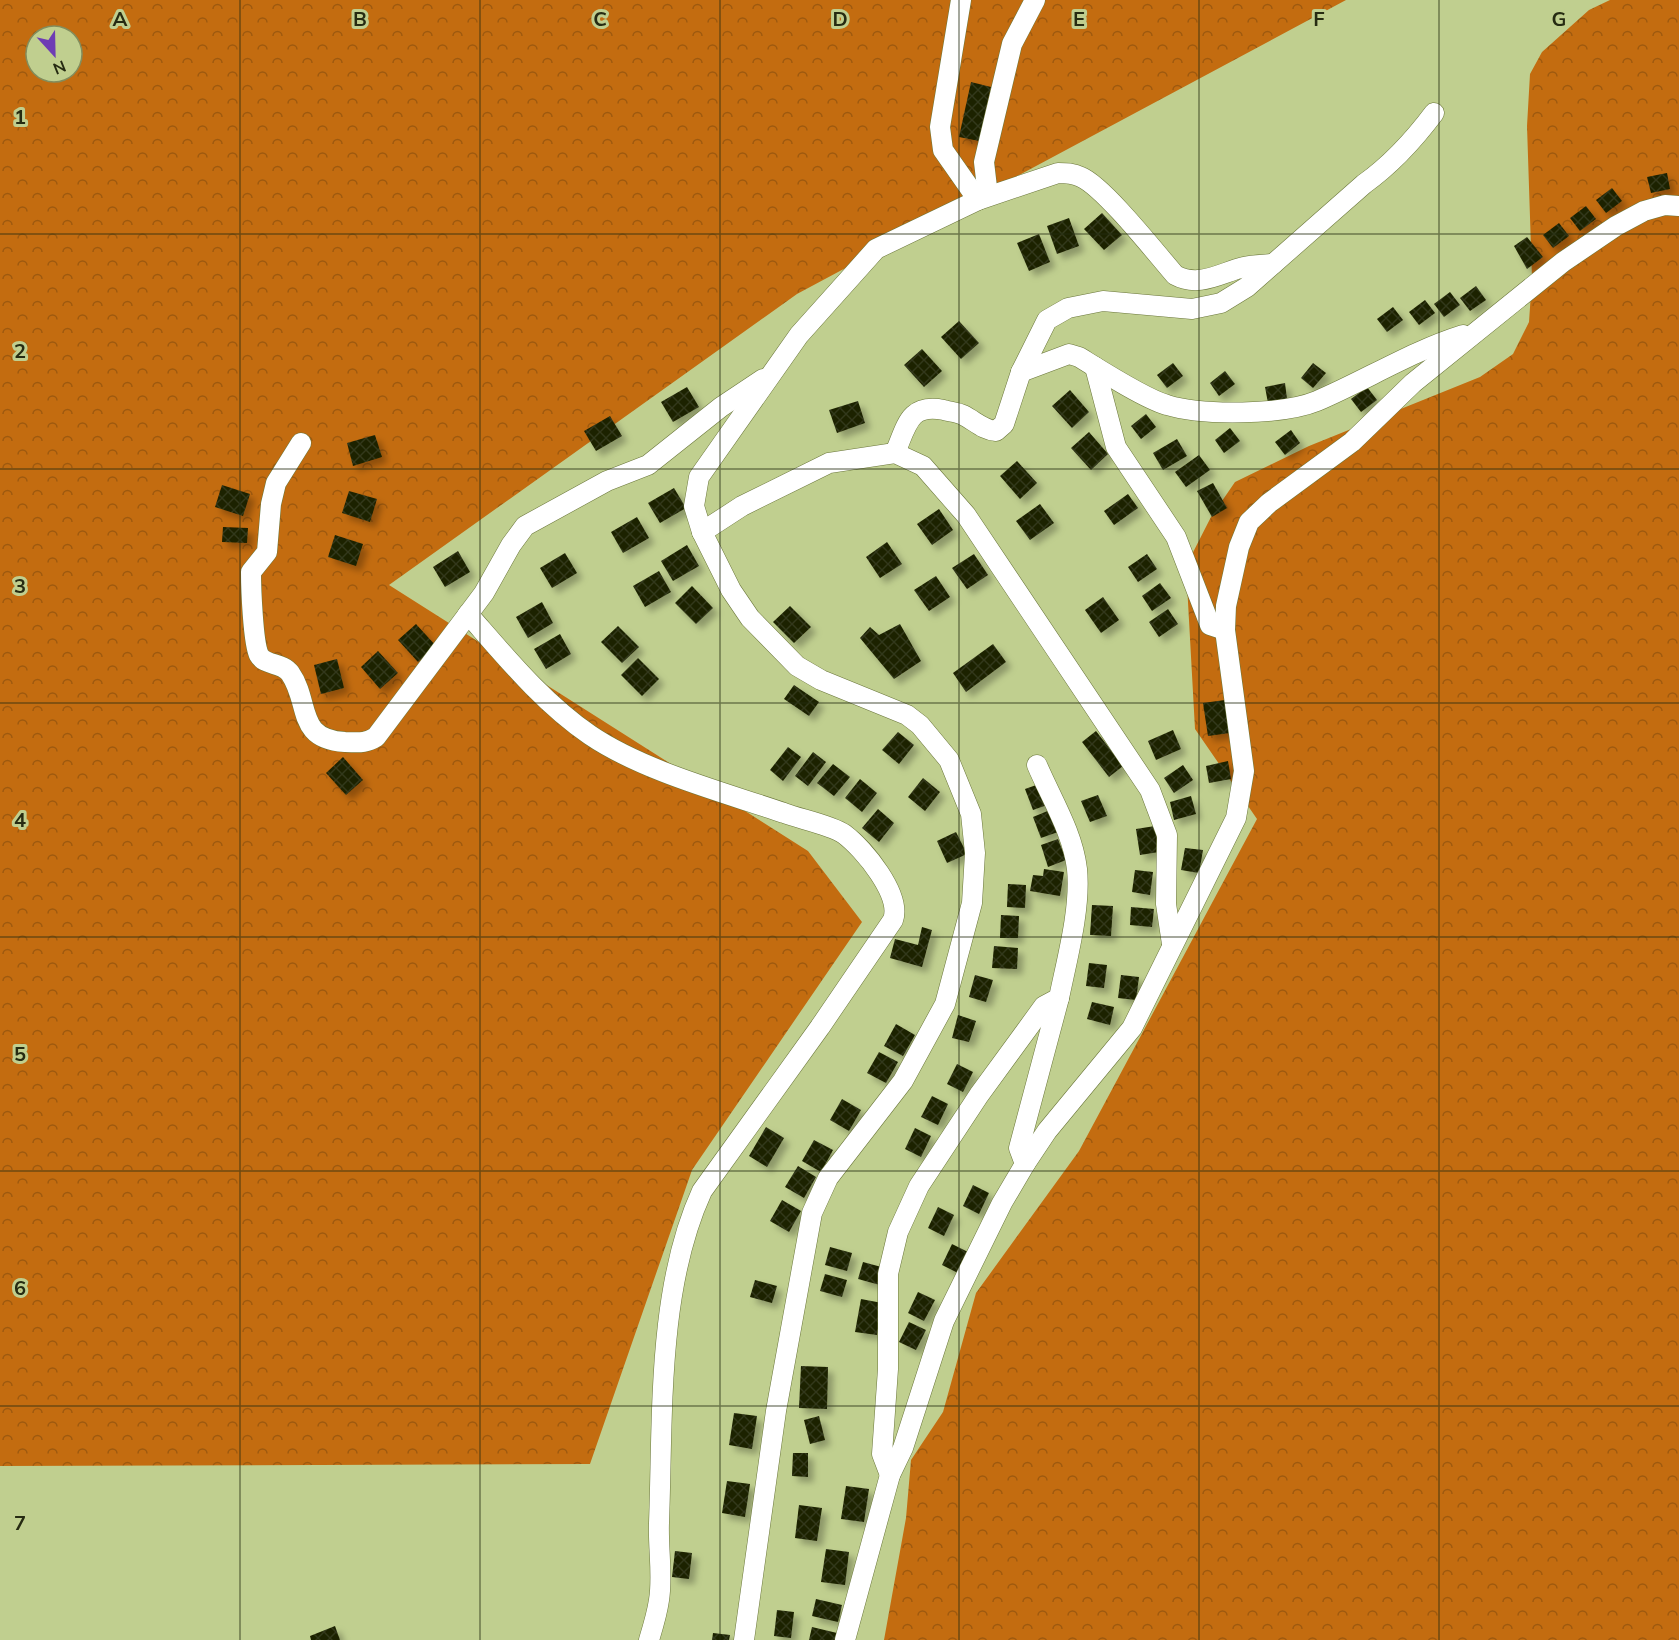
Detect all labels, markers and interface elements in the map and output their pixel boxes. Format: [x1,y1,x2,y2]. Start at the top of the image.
text: A [113,6,128,31]
text: B [353,6,367,31]
text: C [593,6,607,31]
text: D [832,6,848,31]
text: E [1073,6,1085,31]
text: F [1313,6,1325,31]
text: G [1552,6,1566,31]
north arrow [24,24,84,84]
text: N [50,56,69,79]
text: 1 [14,104,26,129]
text: 2 [14,338,26,363]
text: 3 [14,573,26,598]
text: 4 [14,807,26,832]
text: 5 [14,1041,26,1066]
text: 6 [14,1275,26,1300]
text: 7 [14,1510,26,1535]

